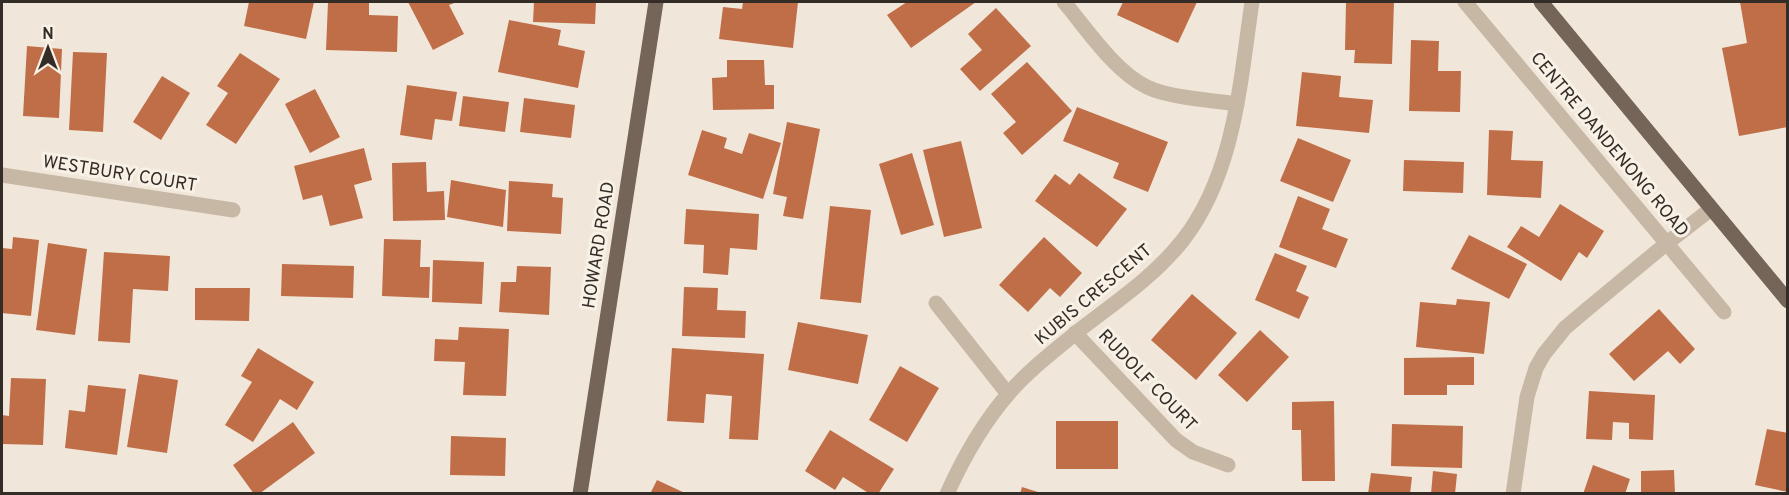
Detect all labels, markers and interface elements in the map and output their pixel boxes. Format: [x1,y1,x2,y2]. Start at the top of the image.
north arrow [18,18,78,78]
text: N [42,25,54,45]
street label: CENTRE DANDENONG ROAD [1525,48,1693,242]
street label: WESTBURY COURT [41,151,199,198]
street label: HOWARD ROAD [578,180,621,310]
street label: KUBIS CRESCENT [1031,239,1157,351]
street label: RUDOLF COURT [1092,325,1201,437]

